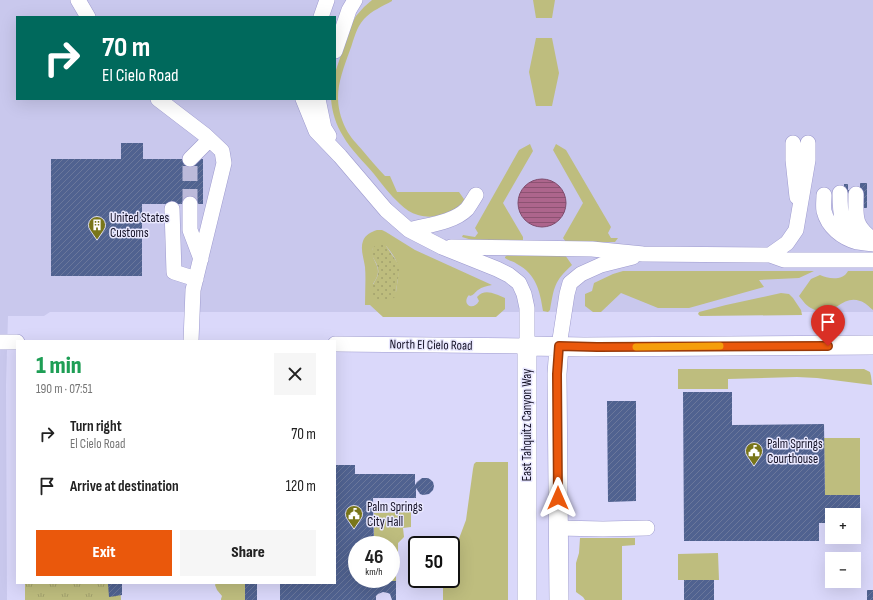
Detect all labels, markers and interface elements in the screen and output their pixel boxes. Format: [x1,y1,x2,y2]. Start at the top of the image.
text: 70 m [102,31,150,64]
icon: right [36,32,88,84]
text: El Cielo Road [102,65,179,86]
place label: United States Customs [110,210,170,241]
building icon: United States Customs [87,215,107,240]
pin [811,305,845,346]
icon: arrive [817,311,839,333]
street label: North El Cielo Road [389,336,473,354]
text: 1 min [36,351,82,380]
button: close [274,353,316,395]
street label: East Tahquitz Canyon Way [519,369,535,481]
text: 190 m · 07:51 [36,381,92,397]
text: Turn right [70,417,122,436]
icon: right [36,423,58,445]
text: 70 m [291,425,316,444]
text: El Cielo Road [70,436,125,452]
place label: Palm Springs Courthouse [767,436,823,467]
public building icon: Palm Springs Courthouse [744,441,764,466]
icon: arrive [36,475,58,497]
text: Arrive at destination [70,477,179,496]
text: 120 m [286,477,316,496]
position arrow [537,477,579,519]
place label: Palm Springs City Hall [367,499,423,530]
public building icon: Palm Springs City Hall [344,504,364,529]
map controls [825,508,861,588]
button: + [825,508,861,544]
button: Exit [36,530,172,576]
button: Share [180,530,316,576]
speed limit sign: 50 [408,536,460,588]
text: 46 [365,545,383,569]
button: − [825,552,861,588]
text: km/h [365,566,383,578]

